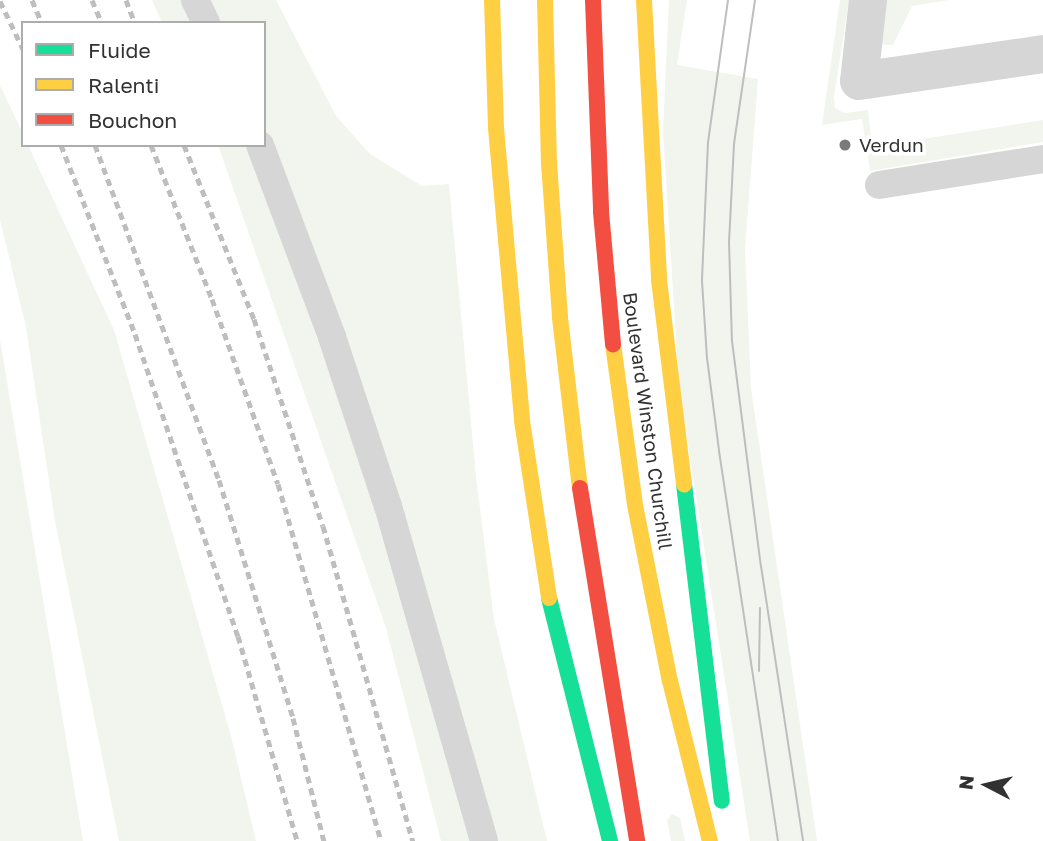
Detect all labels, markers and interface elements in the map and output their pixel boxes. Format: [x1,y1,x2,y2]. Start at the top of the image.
legend [21,21,266,147]
text: Fluide [88,37,151,63]
text: Ralenti [88,72,159,98]
text: Bouchon [88,107,177,133]
place label: Verdun [859,134,924,156]
marker: Verdun [837,137,853,153]
street label: Boulevard Winston Churchill [619,291,677,551]
north arrow [952,750,1022,820]
text: N [953,774,978,791]

